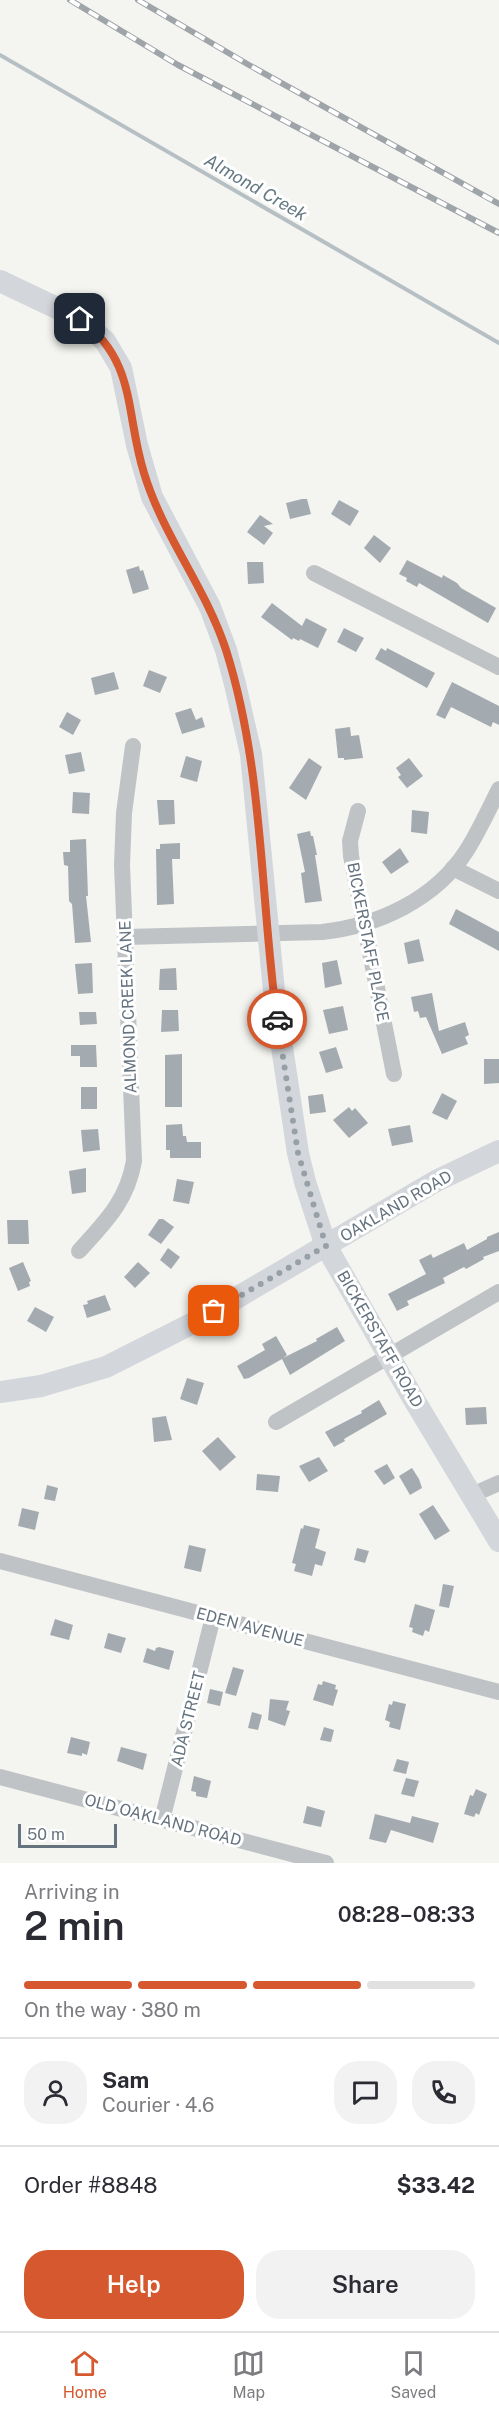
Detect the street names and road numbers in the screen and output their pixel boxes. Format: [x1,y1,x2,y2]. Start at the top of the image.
street label: BICKERSTAFF PLACE [343,861,393,1023]
street label: ALMOND CREEK LANE [115,920,141,1094]
street label: OAKLAND ROAD [337,1166,455,1246]
street label: BICKERSTAFF ROAD [333,1267,427,1411]
street label: EDEN AVENUE [194,1604,306,1650]
street label: ADA STREET [167,1669,209,1769]
street label: OLD OAKLAND ROAD [82,1790,244,1850]

